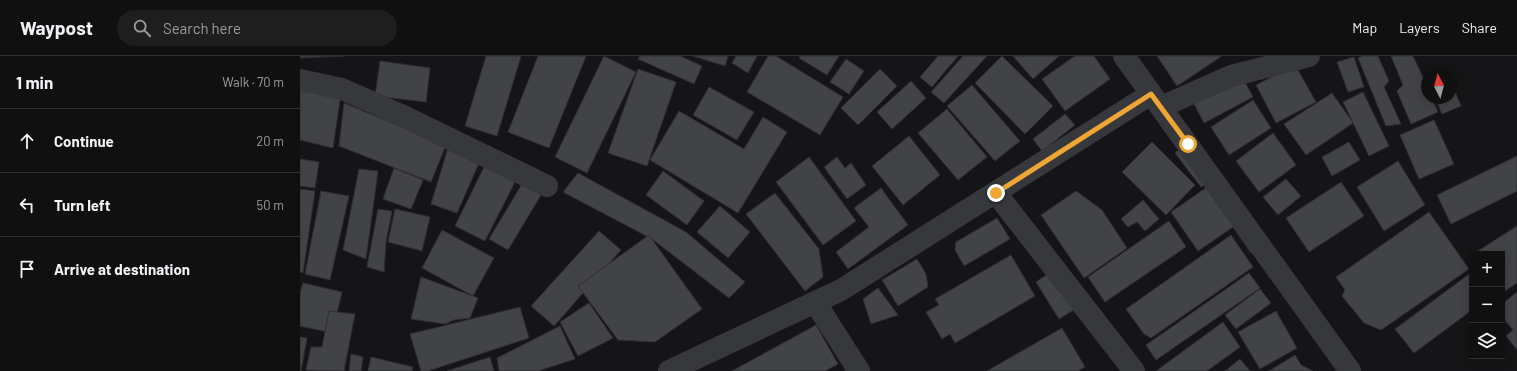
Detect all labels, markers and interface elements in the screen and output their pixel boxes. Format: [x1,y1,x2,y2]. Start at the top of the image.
search box [117,10,397,46]
text: Waypost [20,16,93,39]
icon: search [131,17,153,39]
text: Search here [163,19,241,37]
text: Map [1352,19,1377,36]
text: Layers [1399,19,1440,36]
text: Share [1462,19,1497,36]
north arrow [1421,68,1457,104]
text: 1 min [16,72,53,92]
text: Walk · 70 m [222,74,284,90]
icon: ahead [16,130,38,152]
text: Continue [54,132,114,150]
text: 20 m [256,133,284,149]
route start [1179,135,1197,153]
route end [987,184,1005,202]
icon: left [16,194,38,216]
text: Turn left [54,196,110,214]
text: 50 m [257,197,284,213]
map controls [1469,251,1505,359]
button: + [1469,251,1505,287]
icon: arrive [16,258,38,280]
text: Arrive at destination [54,260,190,278]
button: − [1469,287,1505,323]
button: layers [1469,323,1505,359]

